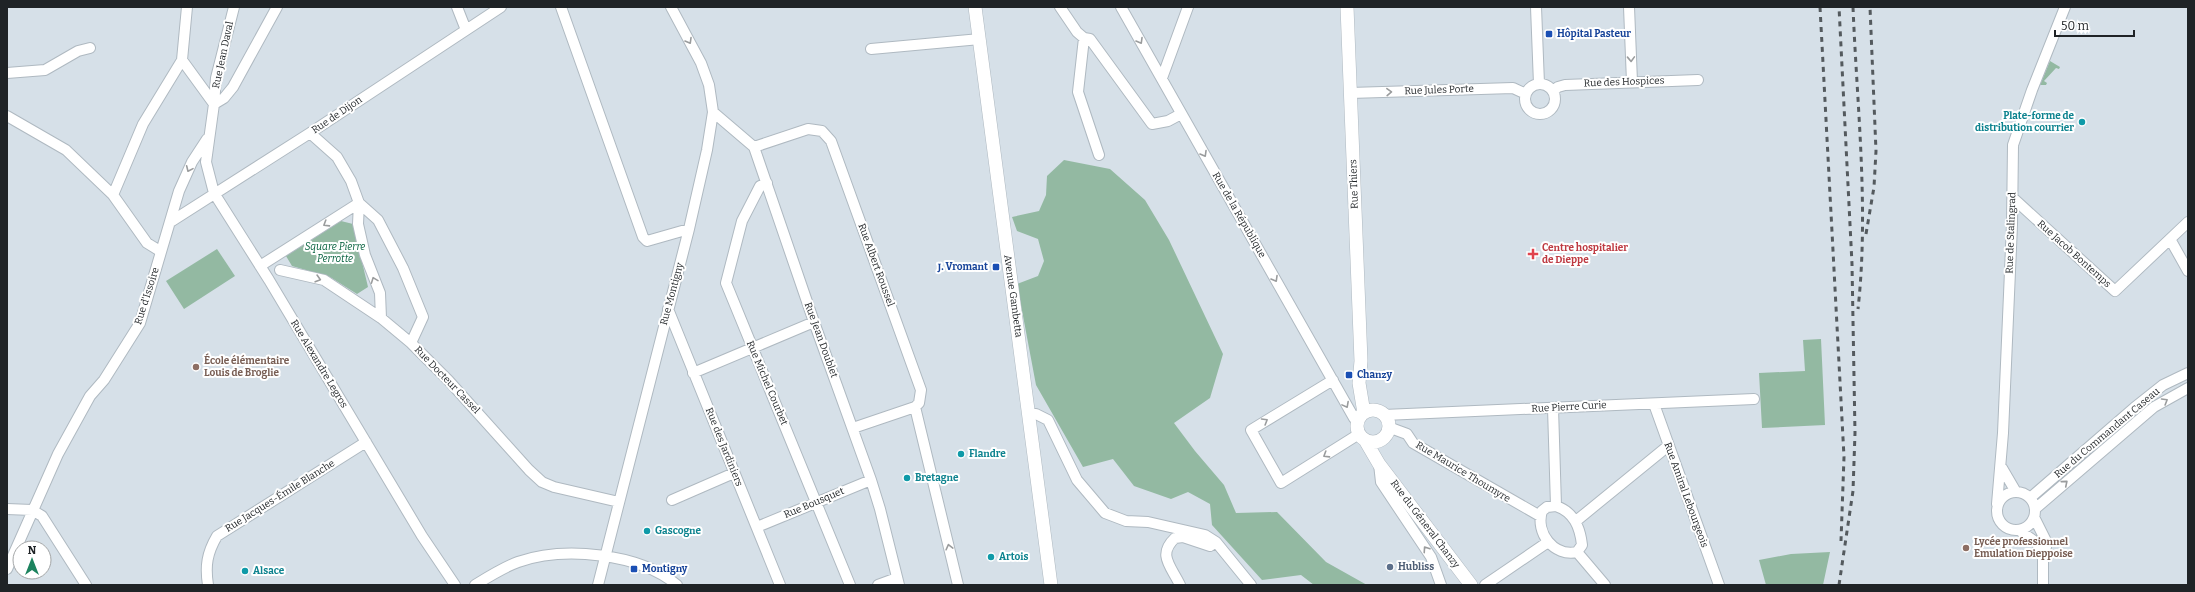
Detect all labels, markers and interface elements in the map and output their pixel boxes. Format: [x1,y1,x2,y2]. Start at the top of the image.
scale bar [2055,12,2134,38]
text: 50 m [2061,19,2090,33]
street label: Rue Jean Daval [210,20,236,90]
place label: Hôpital Pasteur [1557,27,1631,40]
marker: Hôpital Pasteur [1544,29,1554,39]
one-way arrow [685,37,692,45]
one-way arrow [1136,37,1143,44]
one-way arrow [1626,56,1635,62]
street label: Rue des Hospices [1583,75,1665,89]
street label: Rue Jules Porte [1404,83,1474,97]
one-way arrow [1386,88,1392,96]
street label: Rue de Dijon [309,93,365,136]
place label: Plate-forme de distribution courrier [1975,110,2074,134]
marker: Plate-forme de distribution courrier [2077,117,2087,127]
one-way arrow [1199,150,1206,157]
street label: Rue Thiers [1347,159,1361,209]
one-way arrow [186,165,194,173]
street label: Rue de la République [1210,170,1268,260]
street label: Rue de Stalingrad [2004,192,2018,274]
street label: Rue Jacob Bontemps [2035,218,2113,290]
one-way arrow [323,219,330,227]
street label: Rue Albert Roussel [855,222,897,308]
park label: Square Pierre Perrotte [305,241,365,265]
place label: Centre hospitalier de Dieppe [1542,242,1628,266]
marker: Centre hospitalier de Dieppe [1527,248,1539,260]
street label: Avenue Gambetta [1001,254,1025,339]
street label: Rue Montigny [658,261,686,327]
place label: J. Vromant [937,261,988,273]
marker: J. Vromant [991,262,1001,272]
street label: Rue d'Issoire [132,266,162,326]
one-way arrow [314,274,321,283]
one-way arrow [1271,275,1278,282]
one-way arrow [371,276,379,283]
street label: Rue Jean Doublet [802,301,840,380]
street label: Rue Alexandre Legros [288,318,350,410]
street label: Rue Michel Courbet [744,339,790,427]
street label: Rue Docteur Cassel [412,344,482,416]
place label: École élémentaire Louis de Broglie [204,353,290,379]
marker: École élémentaire Louis de Broglie [191,362,201,372]
place label: Chanzy [1357,369,1392,381]
marker: Chanzy [1344,370,1354,380]
street label: Rue du Commandant Caseau [2052,385,2162,481]
one-way arrow [2161,398,2168,405]
street label: Rue Pierre Curie [1531,399,1607,415]
one-way arrow [1341,400,1349,408]
street label: Rue des Jardiniers [703,406,745,488]
one-way arrow [1261,419,1268,426]
street label: Rue Maurice Thoumyre [1414,439,1512,505]
street label: Rue Amiral Lebourgeois [1661,441,1711,550]
place label: Flandre [969,448,1006,460]
marker: Flandre [956,449,966,459]
one-way arrow [1323,450,1330,457]
street label: Rue Jacques-Émile Blanche [222,456,337,535]
place label: Bretagne [915,472,959,484]
marker: Bretagne [902,473,912,483]
street label: Rue du Géneral Chanzy [1388,477,1463,571]
one-way arrow [2060,481,2067,488]
street label: Rue Bousquet [782,485,846,521]
place label: Gascogne [655,525,702,537]
marker: Gascogne [642,526,652,536]
place label: Lycée professionnel Emulation Dieppoise [1974,535,2073,560]
north arrow [12,540,52,580]
marker: Lycée professionnel Emulation Dieppoise [1961,543,1971,553]
text: N [28,544,37,557]
one-way arrow [945,544,953,550]
one-way arrow [1424,547,1431,554]
place label: Artois [999,551,1028,563]
marker: Artois [986,552,996,562]
place label: Hubliss [1398,561,1434,573]
marker: Hubliss [1385,562,1395,572]
place label: Montigny [642,563,688,575]
marker: Montigny [629,564,639,574]
place label: Alsace [253,565,285,577]
marker: Alsace [240,566,250,576]

